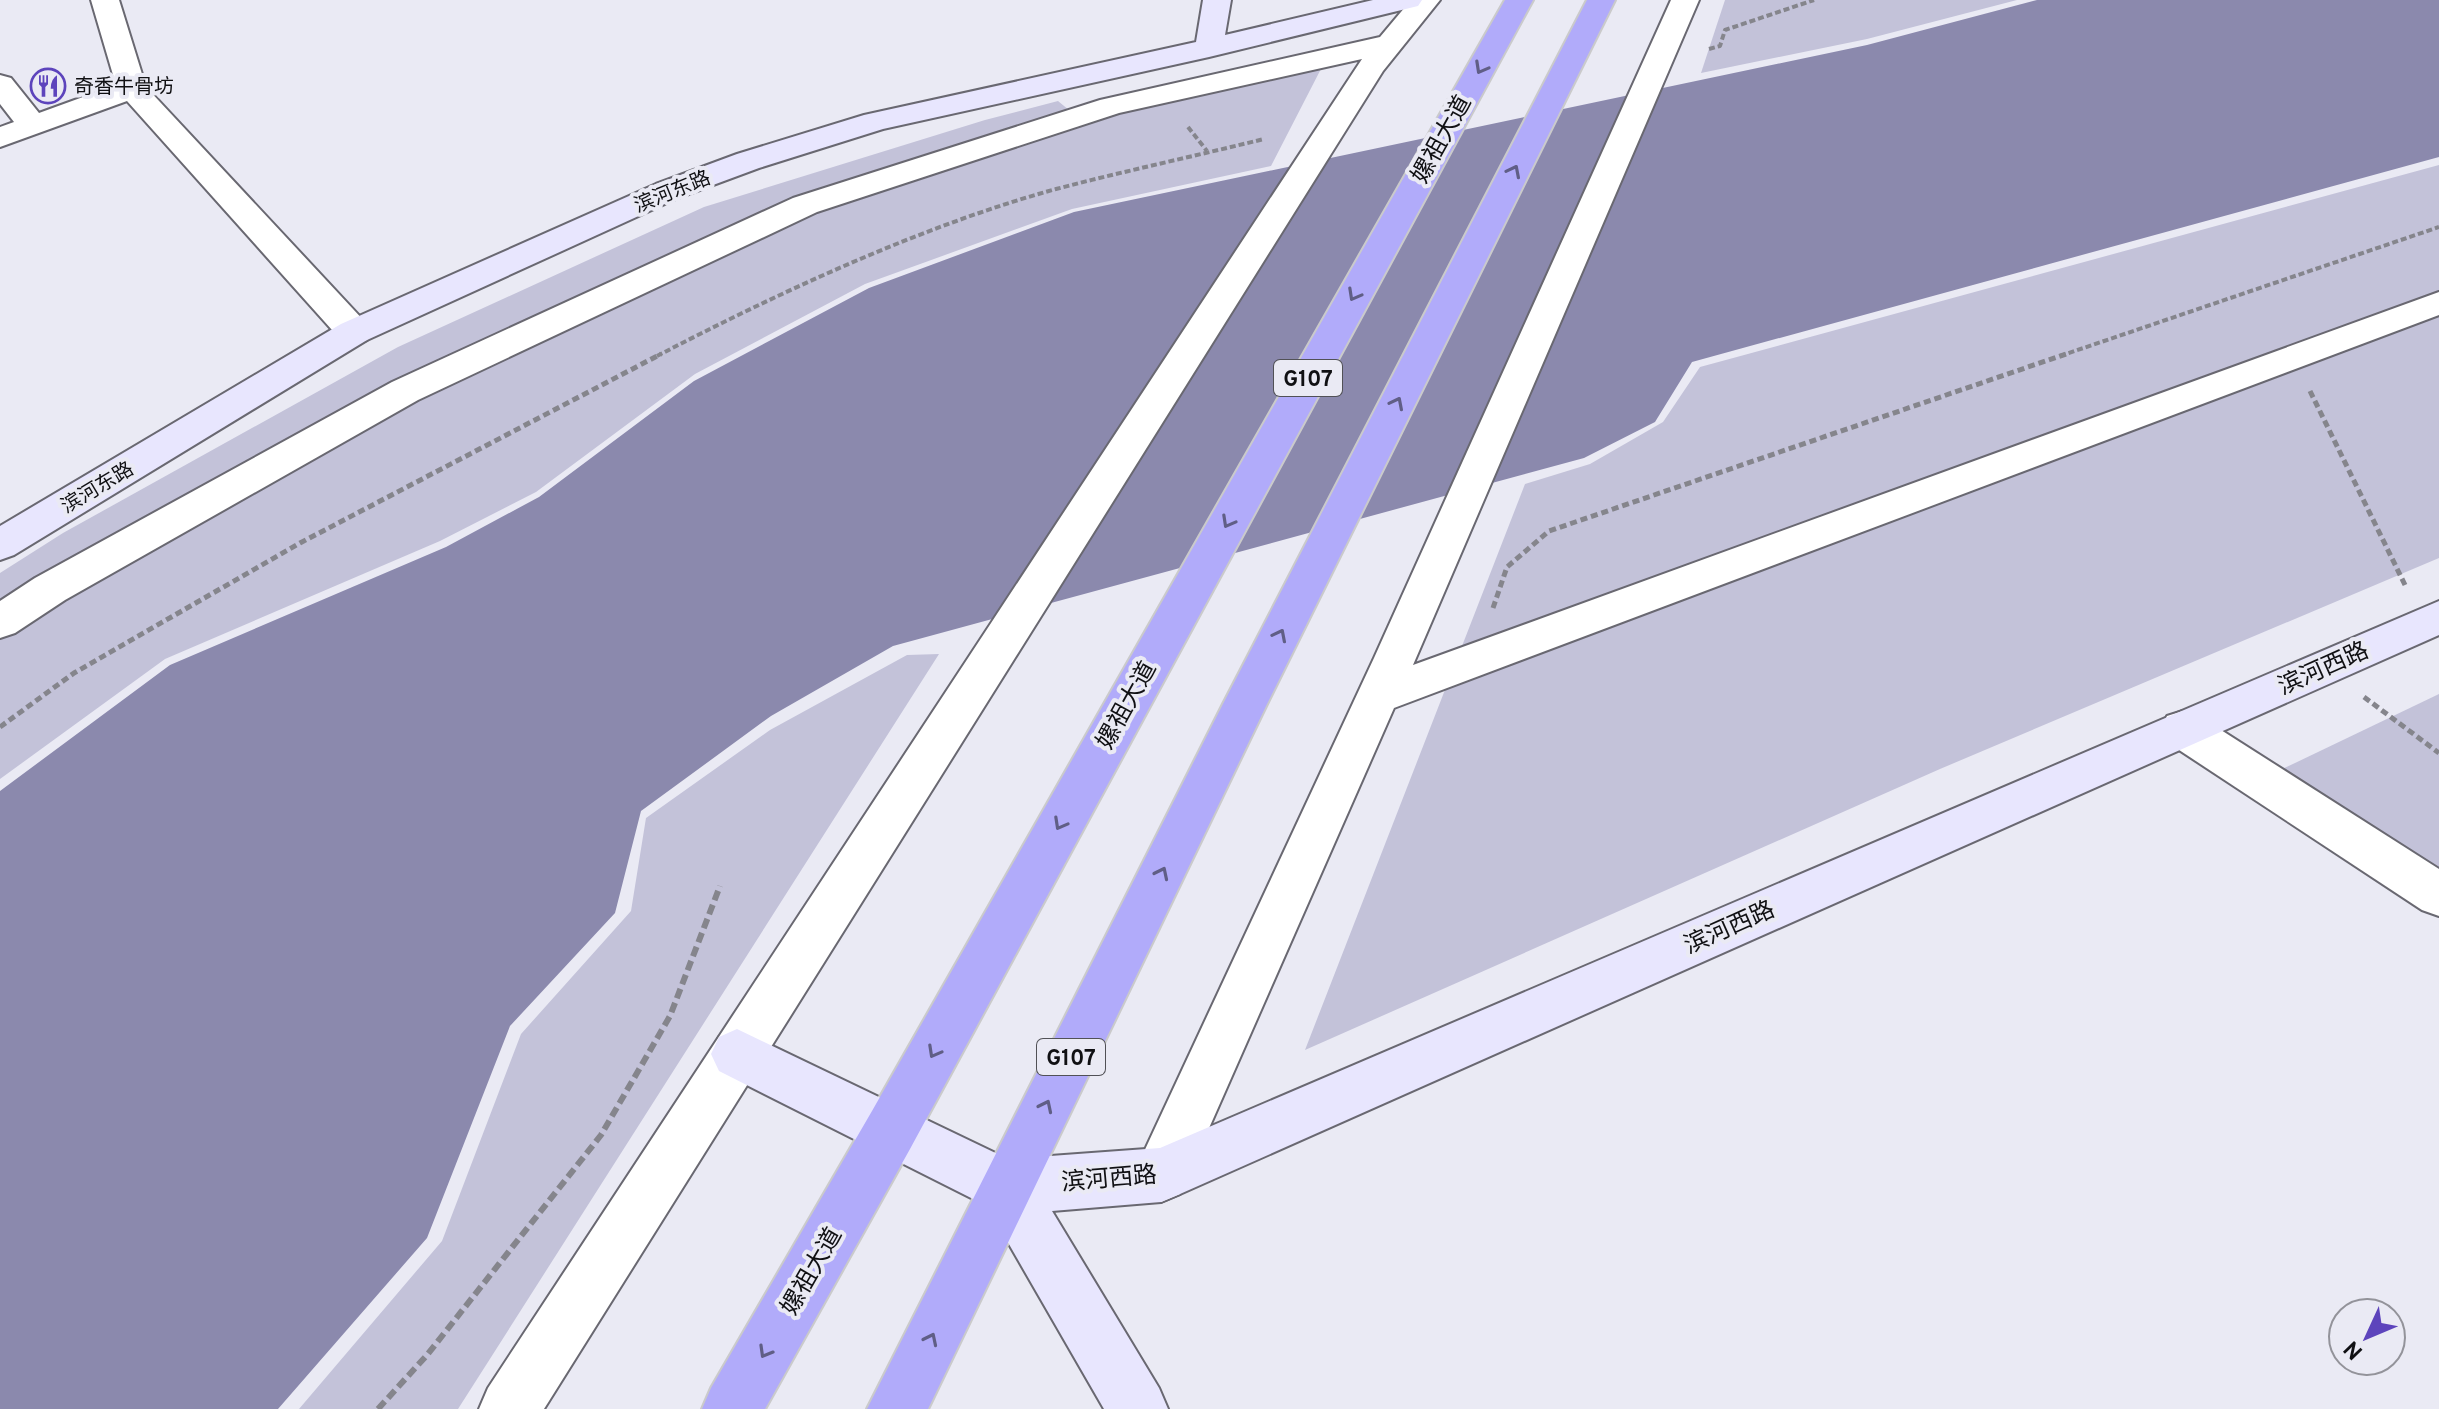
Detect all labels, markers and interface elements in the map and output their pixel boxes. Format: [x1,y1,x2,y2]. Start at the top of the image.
one-way arrow [1475,59,1491,74]
restaurant icon: 奇香牛骨坊 [29,67,67,105]
place label: 奇香牛骨坊 [74,75,174,101]
street label: 嫘祖大道 [1406,91,1479,189]
one-way arrow [1505,164,1520,179]
street label: 滨河东路 [631,166,715,220]
one-way arrow [1348,287,1364,301]
road number: G107 [1274,360,1342,396]
one-way arrow [1388,396,1403,411]
street label: 滨河东路 [57,457,139,520]
one-way arrow [1222,514,1238,528]
one-way arrow [1270,628,1286,643]
street label: 滨河西路 [2274,637,2374,703]
street label: 嫘祖大道 [1091,657,1164,755]
one-way arrow [1054,816,1070,830]
one-way arrow [1152,866,1167,881]
street label: 滨河西路 [1680,896,1780,962]
road number: G107 [1037,1039,1105,1075]
one-way arrow [929,1044,944,1058]
one-way arrow [1037,1099,1052,1114]
street label: 滨河西路 [1060,1161,1158,1199]
street label: 嫘祖大道 [776,1223,850,1321]
north arrow [2327,1297,2407,1377]
one-way arrow [921,1333,937,1347]
text: N [2339,1334,2370,1364]
one-way arrow [759,1343,775,1357]

